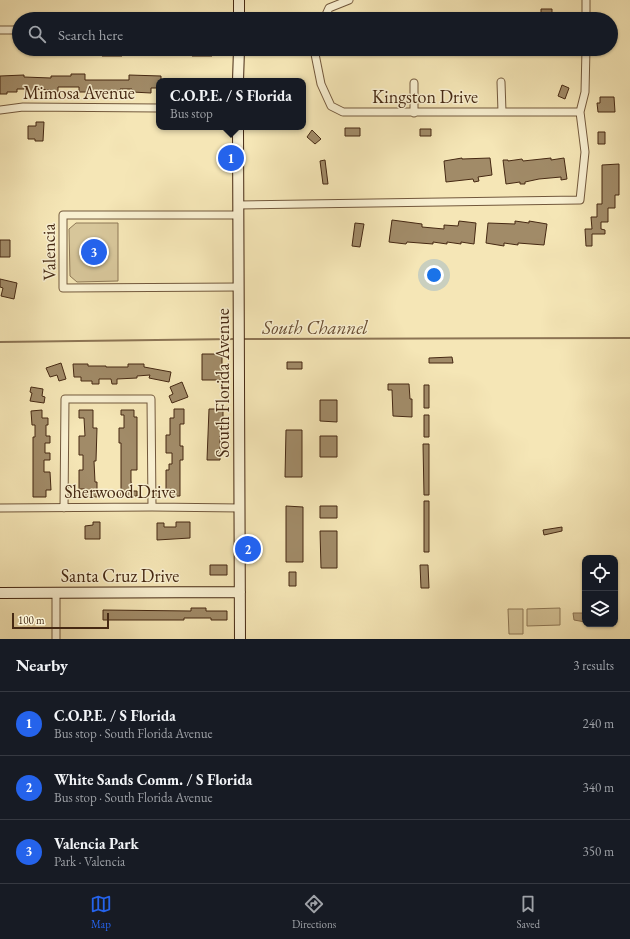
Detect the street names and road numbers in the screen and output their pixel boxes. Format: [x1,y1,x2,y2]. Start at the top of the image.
street label: Mimosa Avenue [23,81,135,104]
street label: Kingston Drive [372,85,478,108]
street label: Valencia [36,222,60,281]
street label: South Florida Avenue [211,308,234,458]
street label: Sherwood Drive [64,480,176,503]
street label: Santa Cruz Drive [61,564,179,587]

